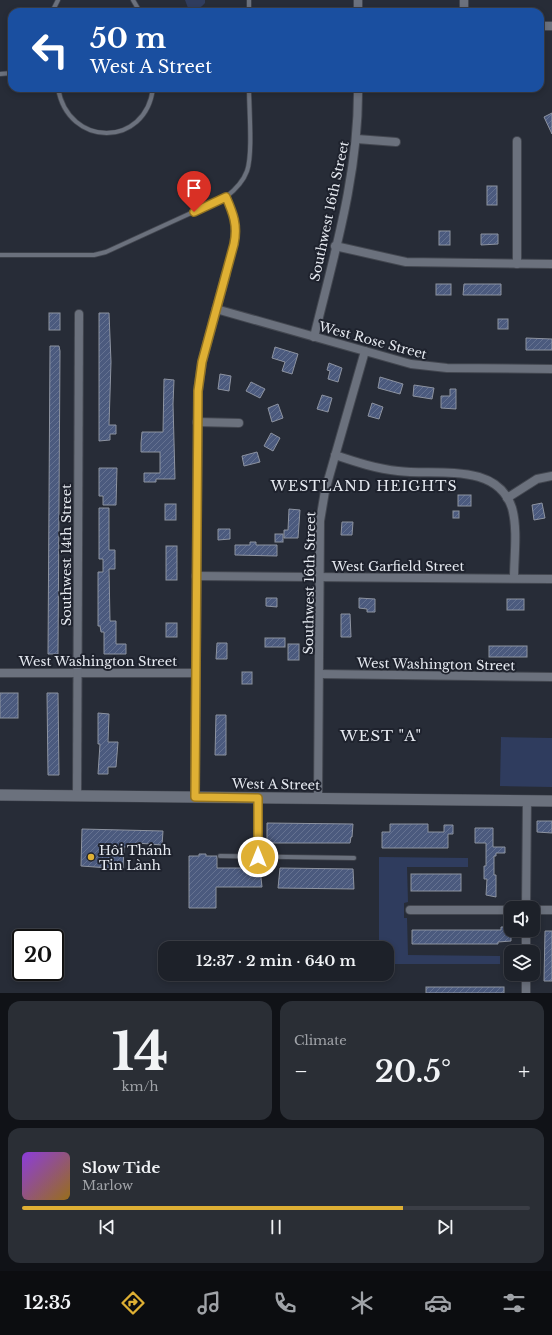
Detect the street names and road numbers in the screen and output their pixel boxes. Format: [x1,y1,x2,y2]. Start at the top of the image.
street label: Southwest 16th Street [306,139,353,283]
street label: West Rose Street [316,318,429,363]
street label: Southwest 14th Street [58,484,75,626]
street label: Southwest 16th Street [300,511,319,655]
street label: West Garfield Street [331,558,464,575]
street label: West Washington Street [18,653,177,670]
street label: West Washington Street [356,655,515,674]
street label: West A Street [231,775,320,794]

